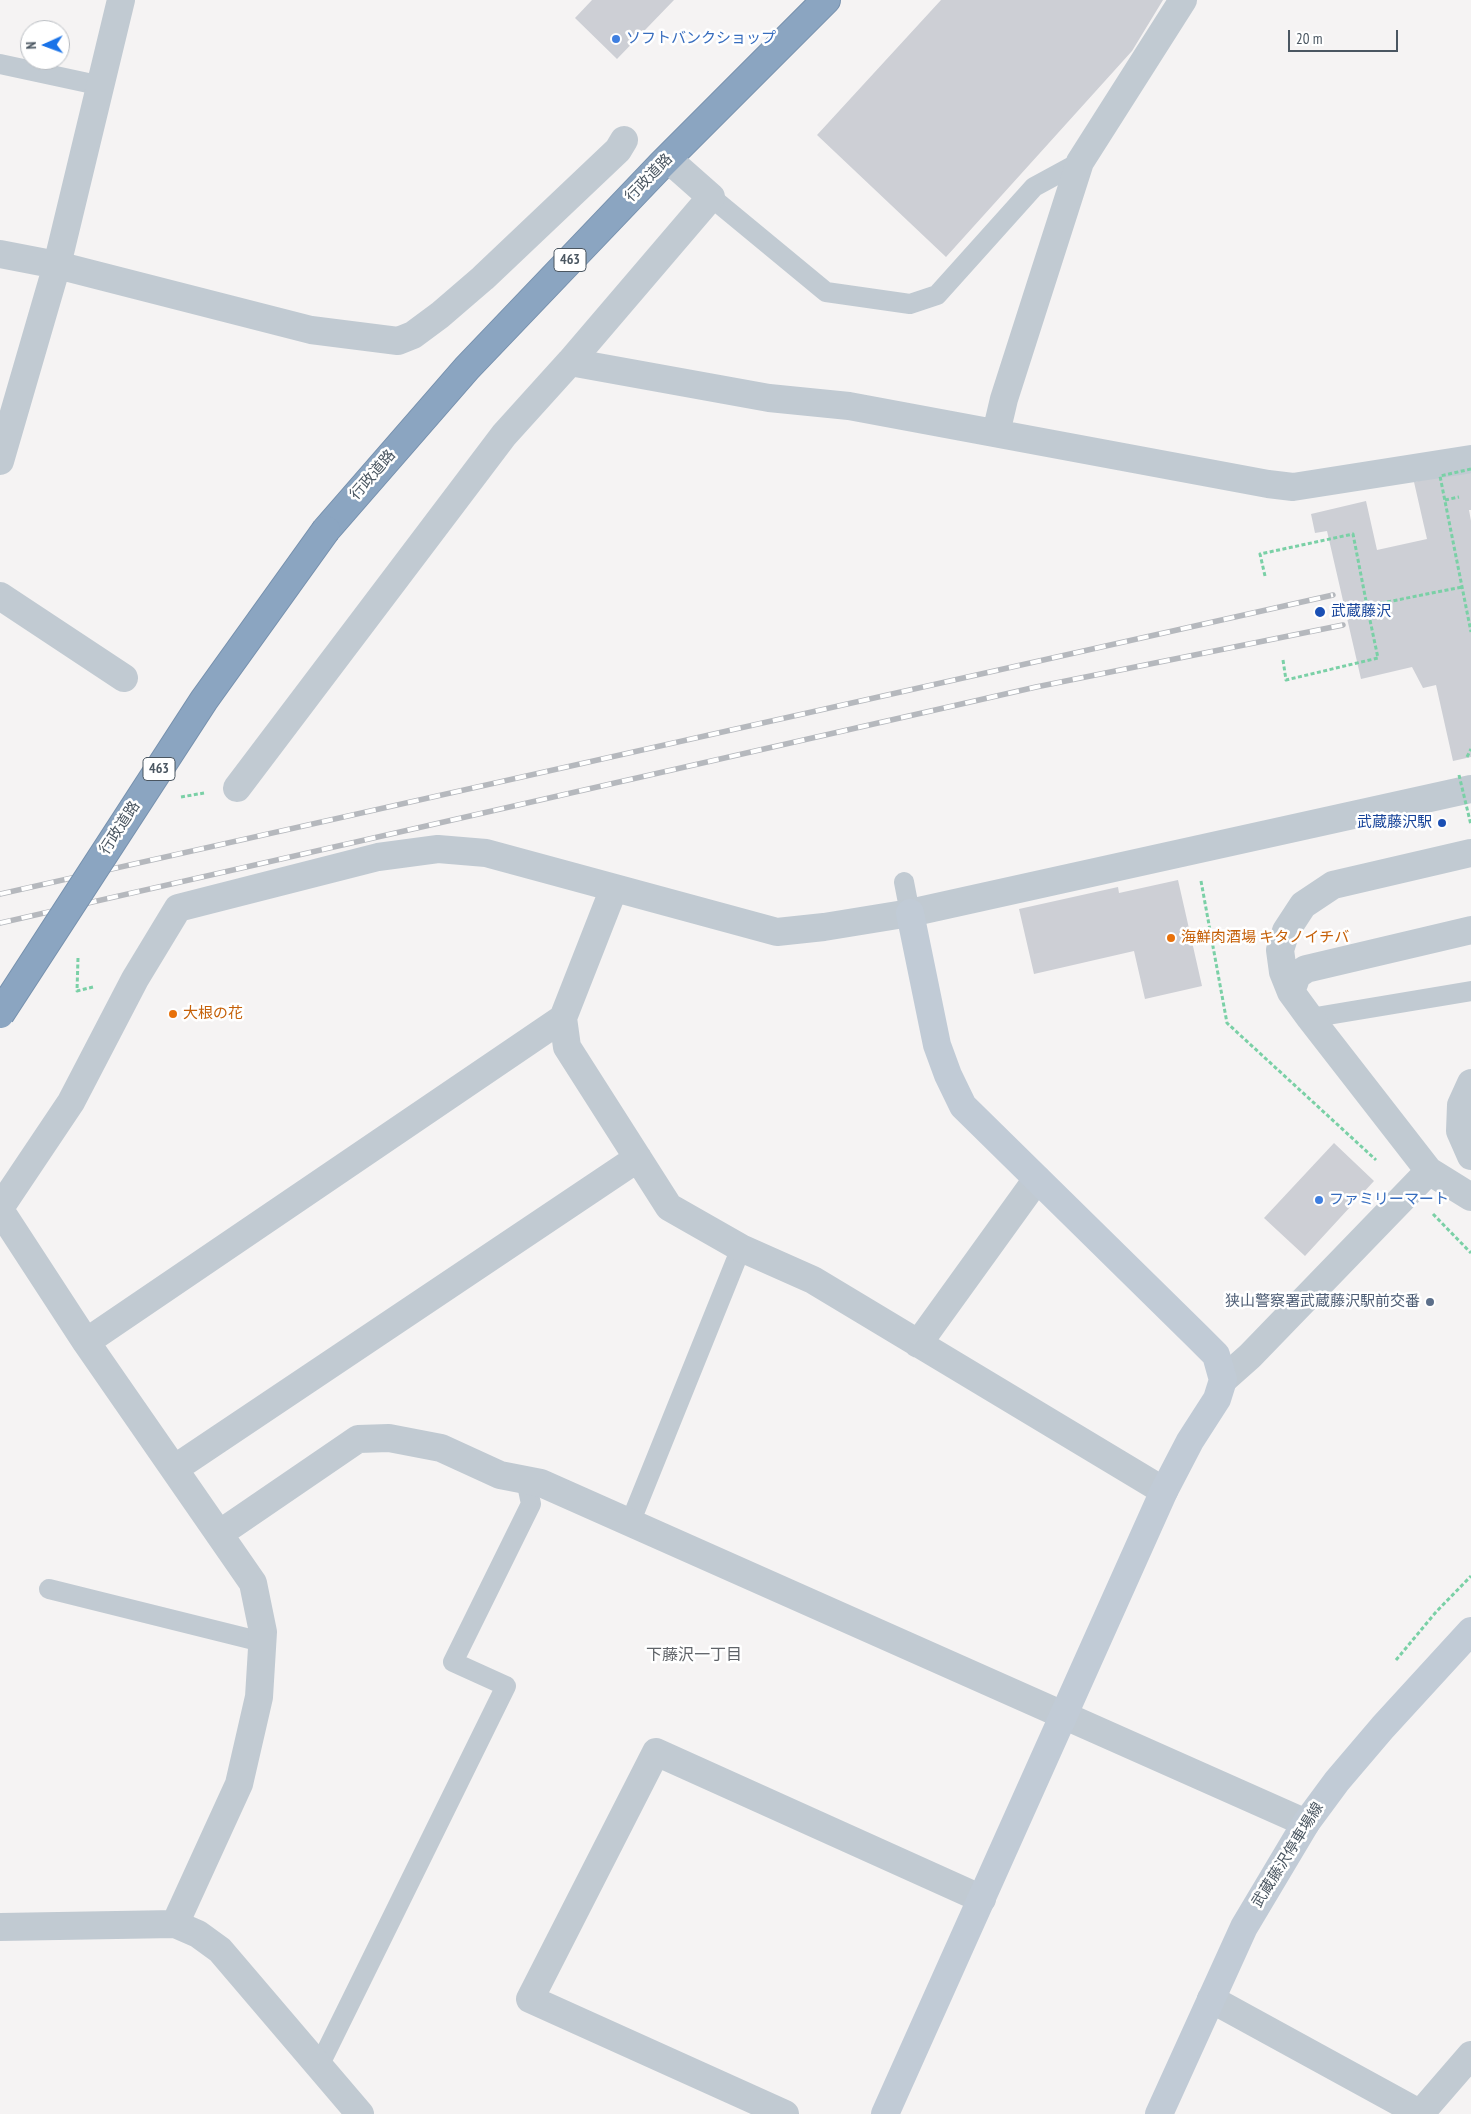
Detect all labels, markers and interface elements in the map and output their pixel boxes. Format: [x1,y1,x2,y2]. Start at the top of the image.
north arrow [20,20,70,70]
scale bar [1291,20,1401,52]
text: 20 m [1296,29,1322,48]
place label: ソフトバンクショップ [626,30,776,48]
marker: ソフトバンクショップ [610,33,622,45]
text: N [22,41,40,50]
street label: 行政道路 [622,150,676,206]
road number: 463 [554,248,586,272]
street label: 行政道路 [347,446,399,504]
place label: 武蔵藤沢 [1331,603,1391,621]
marker: 武蔵藤沢 [1313,605,1327,619]
road number: 463 [143,758,175,781]
street label: 行政道路 [96,798,144,858]
place label: 武蔵藤沢駅 [1357,814,1432,832]
marker: 武蔵藤沢駅 [1436,817,1448,829]
place label: 海鮮肉酒場 キタノイチバ [1181,929,1349,947]
marker: 海鮮肉酒場 キタノイチバ [1165,932,1177,944]
place label: 大根の花 [183,1005,243,1023]
marker: 大根の花 [167,1008,179,1020]
place label: ファミリーマート [1329,1191,1449,1209]
marker: ファミリーマート [1313,1194,1325,1206]
place label: 狭山警察署武蔵藤沢駅前交番 [1225,1293,1420,1311]
marker: 狭山警察署武蔵藤沢駅前交番 [1424,1296,1436,1308]
district label: 下藤沢一丁目 [646,1645,742,1665]
street label: 武蔵藤沢停車場線 [1249,1799,1327,1911]

